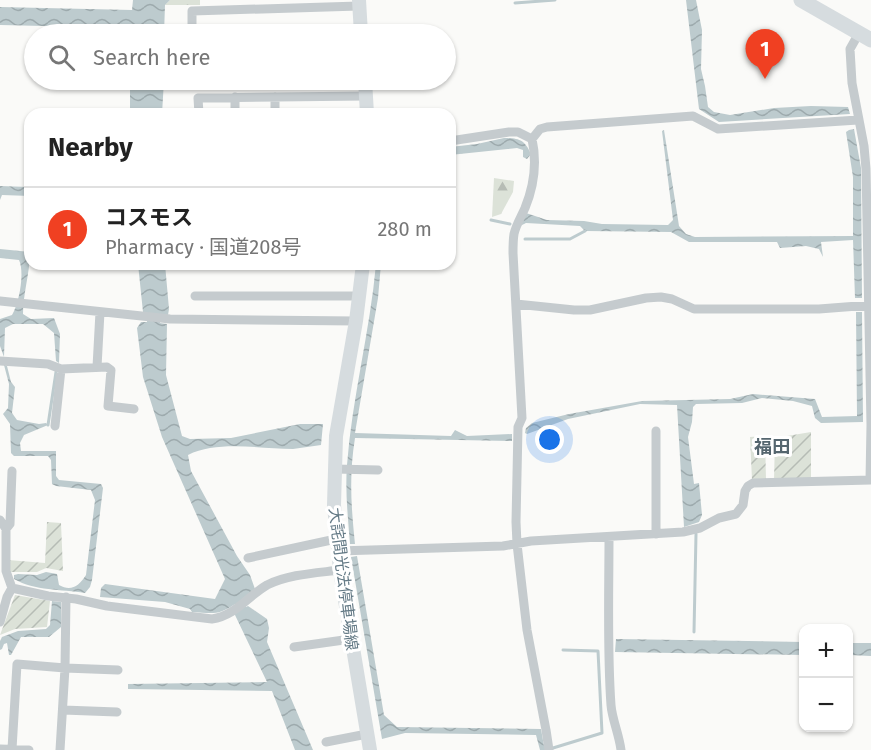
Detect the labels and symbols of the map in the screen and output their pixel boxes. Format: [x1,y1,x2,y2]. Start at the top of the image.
pin: 1 [746,29,784,79]
your location [535,425,564,454]
district label: 福田 [754,436,790,458]
street label: 大詫間光法停車場線 [325,506,362,652]

